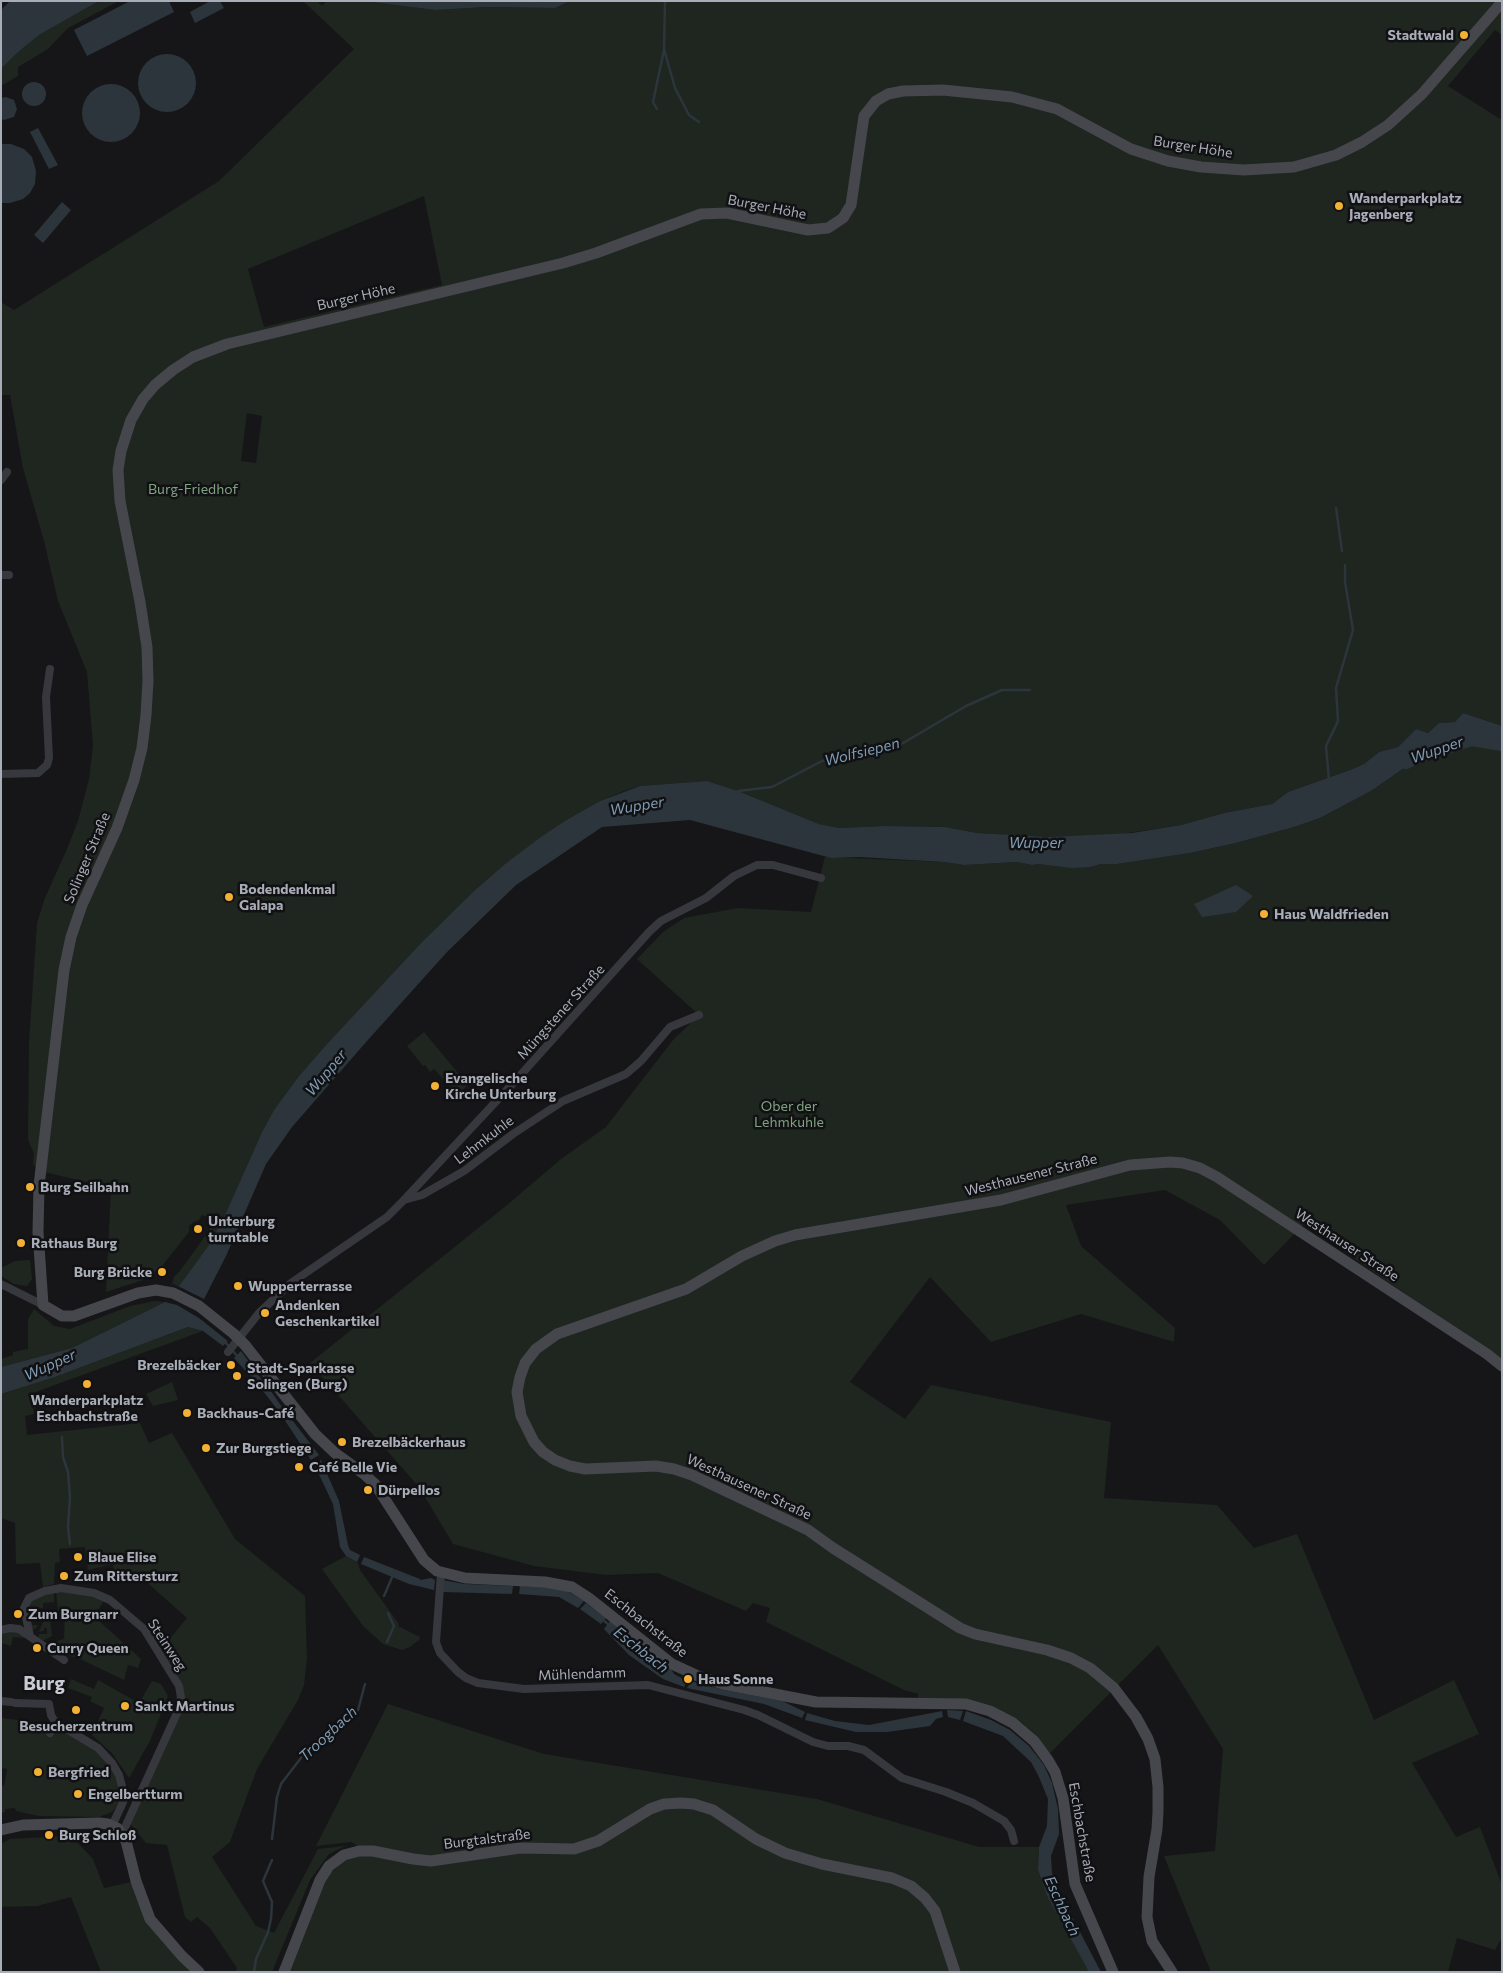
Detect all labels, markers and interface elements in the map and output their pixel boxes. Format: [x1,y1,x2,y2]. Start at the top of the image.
place label: Stadtwald [1387,27,1454,43]
marker: Stadtwald [1458,29,1470,41]
street label: Burger Höhe [1152,132,1234,162]
place label: Wanderparkplatz Jagenberg [1349,190,1462,222]
street label: Burger Höhe [726,191,808,223]
marker: Wanderparkplatz Jagenberg [1333,200,1345,212]
street label: Burger Höhe [315,280,397,314]
park label: Burg-Friedhof [148,481,238,497]
water label: Wupper [1408,733,1466,767]
water label: Wolfsiepen [823,734,901,770]
water label: Wupper [609,793,665,819]
street label: Solinger Straße [60,810,114,906]
water label: Wupper [1009,834,1063,852]
place label: Bodendenkmal Galapa [239,881,335,914]
marker: Bodendenkmal Galapa [223,891,235,903]
place label: Haus Waldfrieden [1274,906,1389,922]
marker: Haus Waldfrieden [1258,908,1270,920]
street label: Müngstener Straße [514,961,608,1063]
water label: Wupper [302,1046,350,1100]
place label: Evangelische Kirche Unterburg [445,1070,556,1102]
marker: Evangelische Kirche Unterburg [429,1080,441,1092]
park label: Ober der Lehmkuhle [754,1098,824,1130]
street label: Lehmkuhle [451,1112,517,1168]
street label: Westhausener Straße [963,1150,1099,1200]
place label: Burg Seilbahn [40,1179,129,1195]
marker: Burg Seilbahn [24,1181,36,1193]
street label: Westhauser Straße [1292,1205,1402,1285]
place label: Unterburg turntable [208,1213,275,1246]
marker: Unterburg turntable [192,1223,204,1235]
place label: Rathaus Burg [31,1235,117,1251]
marker: Rathaus Burg [15,1237,27,1249]
place label: Burg Brücke [74,1264,152,1280]
marker: Burg Brücke [156,1266,168,1278]
place label: Wupperterrasse [248,1278,352,1294]
marker: Wupperterrasse [232,1280,244,1292]
place label: Andenken Geschenkartikel [275,1297,379,1330]
marker: Andenken Geschenkartikel [259,1307,271,1319]
water label: Wupper [21,1346,79,1384]
place label: Brezelbäcker [137,1357,221,1373]
marker: Brezelbäcker [225,1359,237,1371]
place label: Stadt-Sparkasse Solingen (Burg) [247,1360,354,1392]
marker: Stadt-Sparkasse Solingen (Burg) [231,1370,243,1382]
marker: Wanderparkplatz Eschbachstraße [81,1378,93,1390]
place label: Wanderparkplatz Eschbachstraße [31,1392,143,1424]
place label: Backhaus-Café [197,1405,294,1421]
marker: Backhaus-Café [181,1407,193,1419]
place label: Brezelbäckerhaus [352,1434,466,1450]
marker: Brezelbäckerhaus [336,1436,348,1448]
place label: Zur Burgstiege [216,1440,311,1456]
marker: Zur Burgstiege [200,1442,212,1454]
street label: Westhausener Straße [684,1451,814,1523]
place label: Café Belle Vie [309,1459,397,1475]
marker: Café Belle Vie [293,1461,305,1473]
place label: Dürpellos [378,1482,440,1498]
marker: Dürpellos [362,1484,374,1496]
place label: Blaue Elise [88,1549,156,1565]
marker: Blaue Elise [72,1551,84,1563]
place label: Zum Rittersturz [74,1568,178,1584]
marker: Zum Rittersturz [58,1570,70,1582]
street label: Eschbachstraße [601,1585,691,1661]
place label: Zum Burgnarr [28,1606,118,1622]
marker: Zum Burgnarr [12,1608,24,1620]
street label: Steinweg [144,1616,190,1674]
water label: Eschbach [610,1623,672,1677]
place label: Curry Queen [47,1640,129,1656]
marker: Curry Queen [31,1642,43,1654]
street label: Mühlendamm [538,1664,626,1684]
place label: Haus Sonne [698,1671,773,1687]
district label: Burg [23,1673,65,1695]
marker: Haus Sonne [682,1673,694,1685]
place label: Sankt Martinus [135,1698,234,1714]
marker: Sankt Martinus [119,1700,131,1712]
water label: Troogbach [295,1703,361,1765]
marker: Besucherzentrum [70,1704,82,1716]
place label: Besucherzentrum [19,1718,133,1734]
place label: Bergfried [48,1764,109,1780]
marker: Bergfried [32,1766,44,1778]
street label: Eschbachstraße [1065,1781,1099,1883]
place label: Engelbertturm [88,1786,182,1802]
marker: Engelbertturm [72,1788,84,1800]
street label: Burgtalstraße [443,1825,531,1853]
place label: Burg Schloß [59,1827,136,1843]
marker: Burg Schloß [43,1829,55,1841]
water label: Eschbach [1040,1873,1084,1939]

